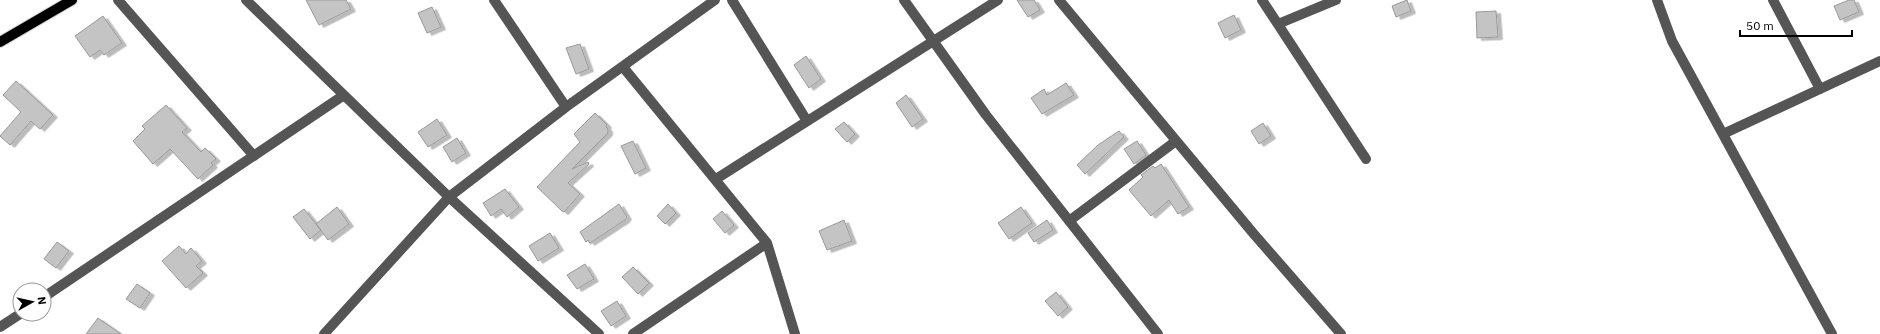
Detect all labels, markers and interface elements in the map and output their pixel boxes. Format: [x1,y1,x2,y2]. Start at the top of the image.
scale bar [1740,12,1852,38]
text: 50 m [1746,18,1774,33]
north arrow [12,282,52,322]
text: N [34,296,49,306]

